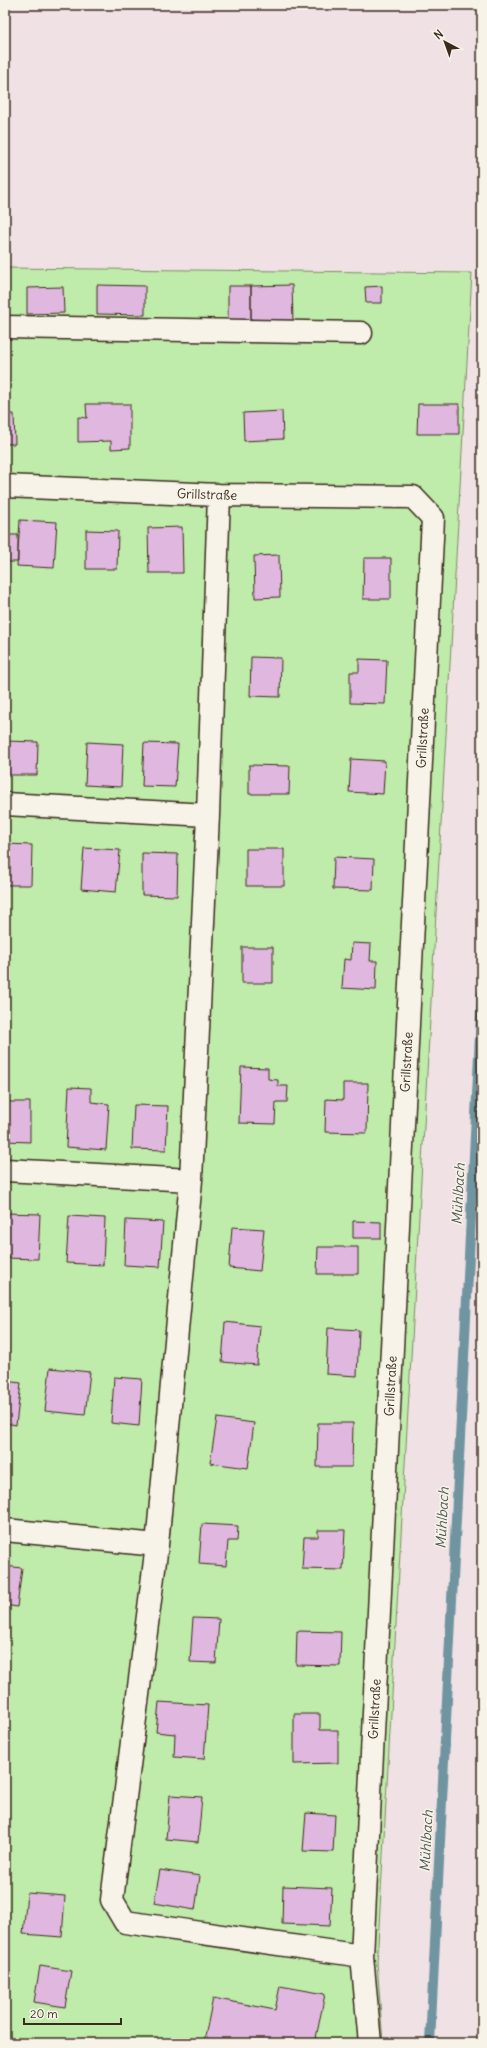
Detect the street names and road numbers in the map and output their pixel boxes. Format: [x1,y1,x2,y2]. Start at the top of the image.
street label: Grillstraße [177,485,237,504]
street label: Grillstraße [412,707,433,769]
street label: Grillstraße [396,1031,417,1093]
street label: Grillstraße [380,1355,401,1417]
street label: Grillstraße [364,1678,385,1740]

